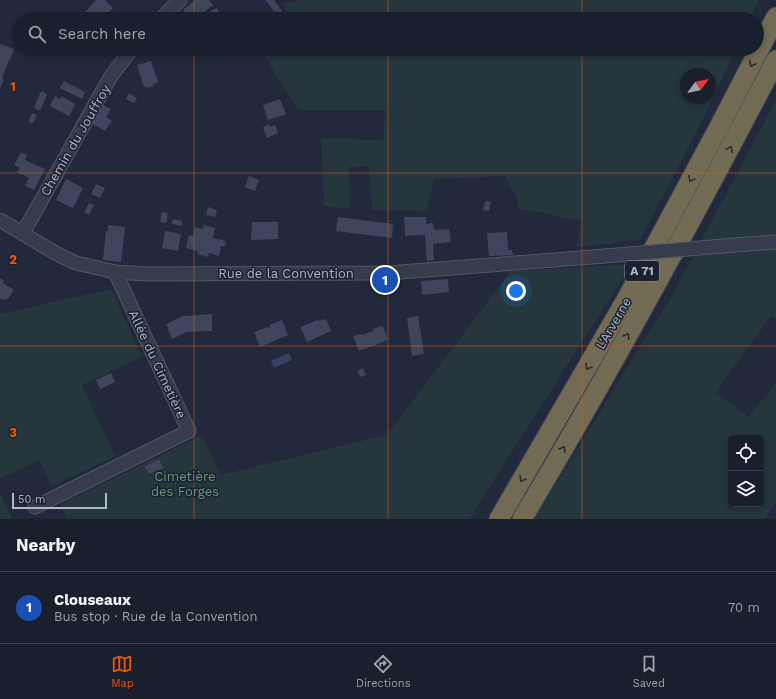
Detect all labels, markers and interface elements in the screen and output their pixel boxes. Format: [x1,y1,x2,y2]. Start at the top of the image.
search box [12,12,764,56]
icon: search [26,23,48,45]
text: Search here [58,25,146,43]
one-way arrow [749,60,756,67]
north arrow [680,68,716,104]
text: 1 [10,79,16,94]
street label: Chemin du Jouffroy [37,82,114,198]
one-way arrow [725,145,732,153]
one-way arrow [689,175,696,182]
text: 2 [9,252,17,267]
road number: A 71 [625,261,659,281]
pin: 1 [372,265,398,295]
street label: Rue de la Convention [218,266,354,281]
your location [506,281,526,301]
street label: L'Arverne [593,295,634,352]
street label: Allée du Cimetière [126,308,189,421]
one-way arrow [623,333,630,341]
one-way arrow [585,362,592,370]
text: 3 [9,425,17,440]
map controls [728,435,764,507]
button: locate [728,435,764,471]
one-way arrow [558,446,565,453]
park label: Cimetière des Forges [151,469,219,499]
button: layers [728,471,764,507]
one-way arrow [520,475,527,482]
scale bar [12,491,107,510]
text: 50 m [18,493,45,506]
text: Nearby [16,535,75,555]
text: Clouseaux [54,591,131,609]
text: 1 [26,600,32,615]
text: 70 m [728,600,760,615]
text: Bus stop · Rue de la Convention [54,609,257,624]
tab: Map [111,653,134,690]
tab: Directions [356,653,410,690]
tab: Saved [633,653,665,690]

